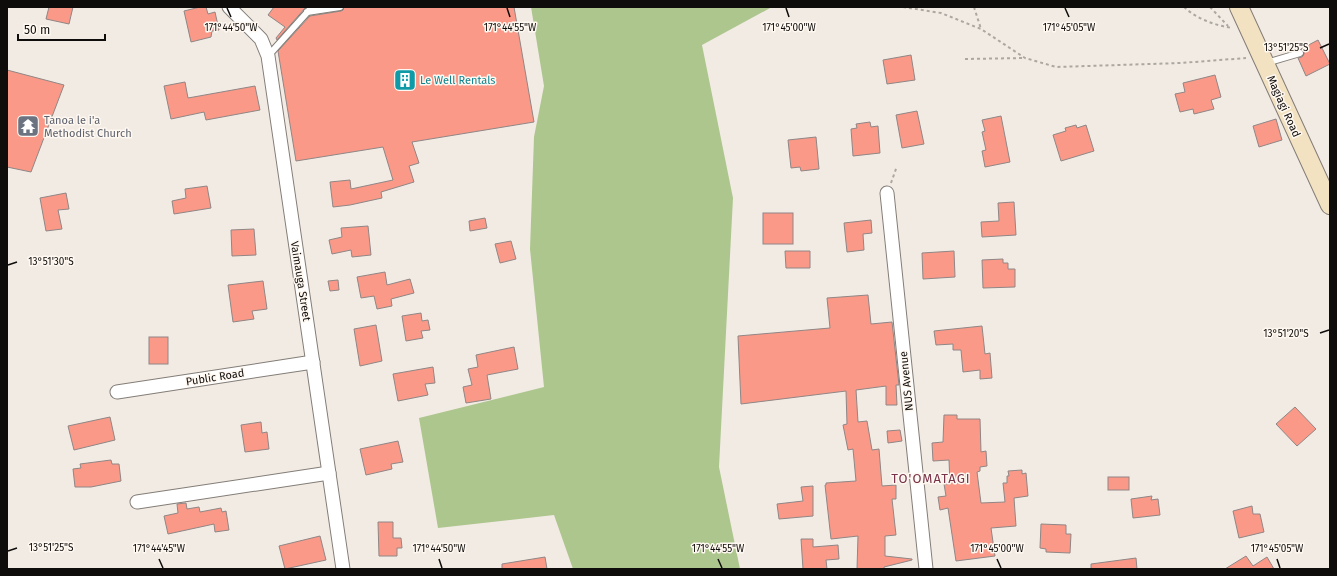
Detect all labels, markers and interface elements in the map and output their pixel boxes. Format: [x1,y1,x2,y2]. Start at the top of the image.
scale bar [18,16,105,42]
text: 171°44'50"W [204,22,258,34]
text: 171°44'55"W [484,22,537,34]
text: 171°45'00"W [762,22,816,34]
text: 171°45'05"W [1043,22,1096,34]
text: 50 m [24,23,50,37]
text: 13°51'25"S [1264,42,1309,54]
building icon: Le Well Rentals [392,67,418,93]
street label: Magiagi Road [1264,73,1303,139]
place label: Le Well Rentals [420,74,496,87]
temple icon: Tanoa le i'a Methodist Church [15,113,41,139]
place label: Tanoa le i'a Methodist Church [44,114,132,140]
street label: Vaimauga Street [288,240,313,322]
text: 13°51'30"S [28,256,74,268]
text: 13°51'20"S [1263,328,1309,340]
street label: NUS Avenue [897,350,916,412]
street label: Public Road [185,366,245,389]
district label: TO'OMATAGI [891,471,971,486]
text: 13°51'25"S [29,542,74,554]
text: 171°44'45"W [133,543,186,555]
text: 171°44'50"W [412,543,466,555]
text: 171°44'55"W [692,543,745,555]
text: 171°45'00"W [970,543,1024,555]
text: 171°45'05"W [1251,543,1304,555]

